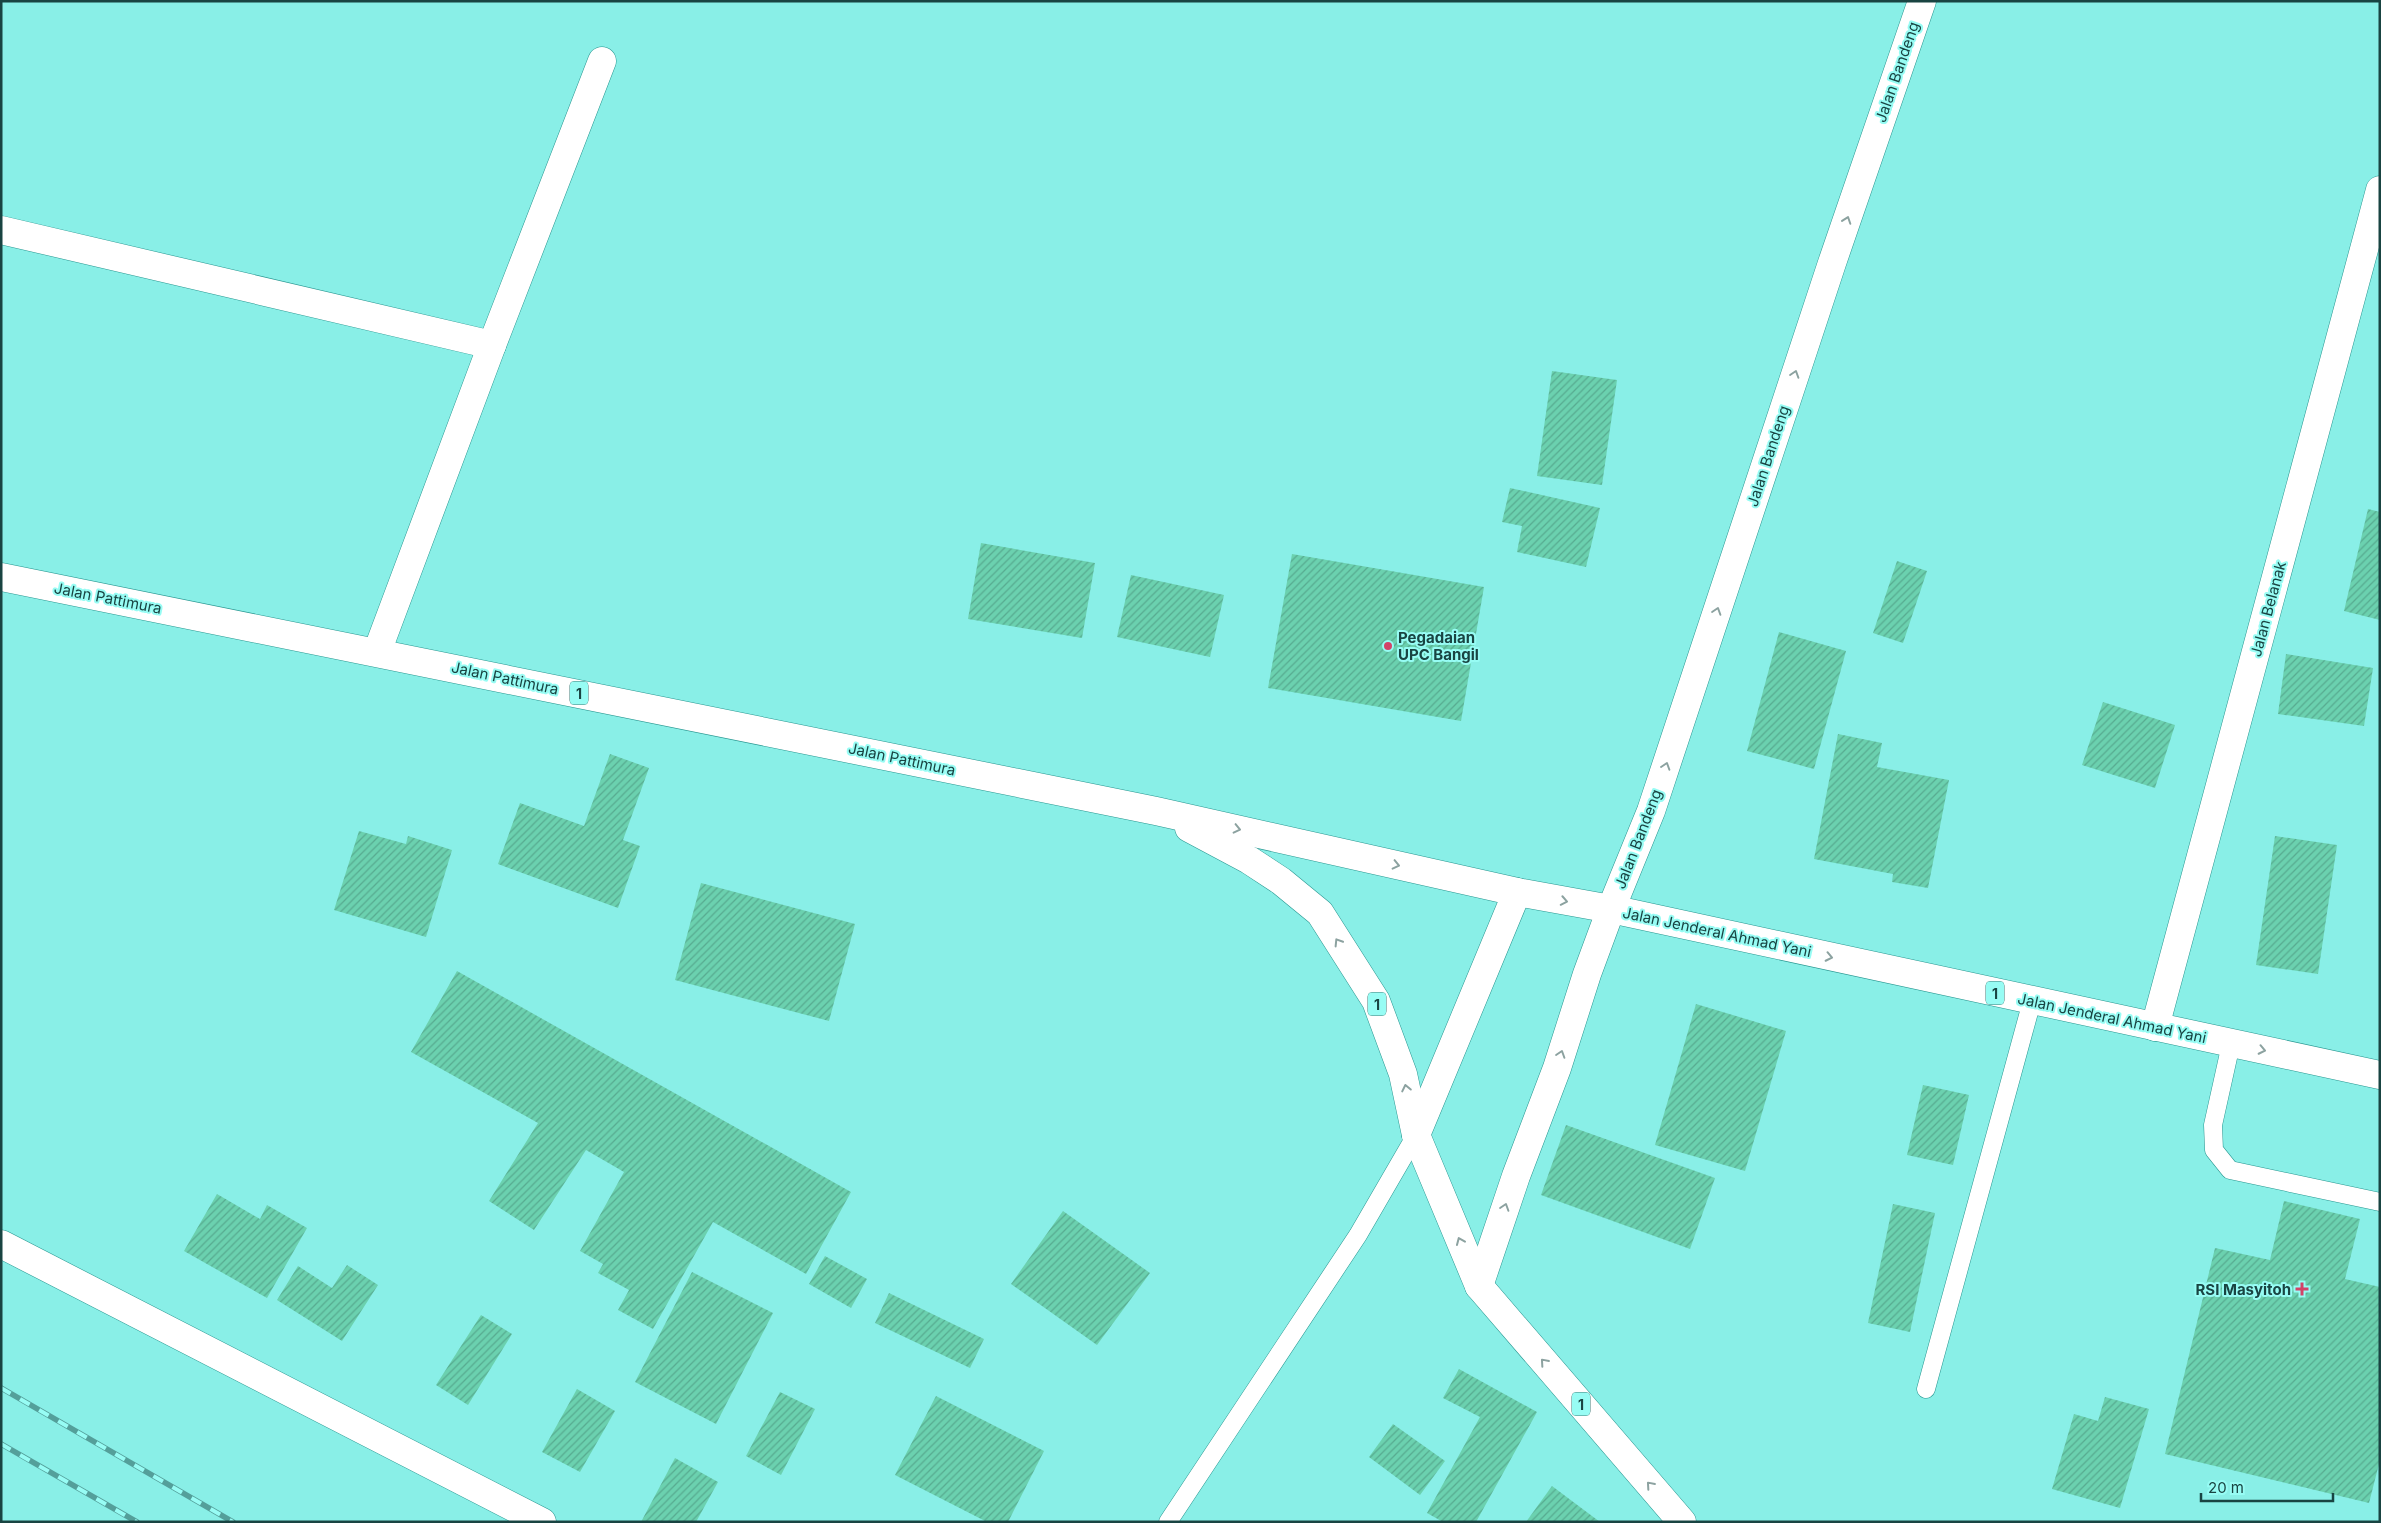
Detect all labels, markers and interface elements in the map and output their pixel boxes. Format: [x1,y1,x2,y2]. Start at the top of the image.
street label: Jalan Bandeng [1871,19,1923,125]
one-way arrow [1841,216,1851,224]
one-way arrow [1789,370,1799,379]
street label: Jalan Bandeng [1743,403,1793,509]
street label: Jalan Belanak [2246,558,2290,659]
street label: Jalan Pattimura [53,578,163,618]
one-way arrow [1711,608,1721,616]
place label: Pegadaian UPC Bangil [1398,628,1479,664]
marker: Pegadaian UPC Bangil [1382,640,1394,652]
street label: Jalan Pattimura [450,657,560,699]
road number: 1 [570,681,588,704]
street label: Jalan Pattimura [847,738,957,780]
one-way arrow [1660,762,1670,770]
street label: Jalan Bandeng [1610,786,1666,892]
one-way arrow [1233,823,1242,834]
one-way arrow [1391,859,1400,870]
one-way arrow [1560,895,1568,906]
street label: Jalan Jenderal Ahmad Yani [1621,903,1813,961]
one-way arrow [1335,938,1345,947]
one-way arrow [1825,951,1834,961]
road number: 1 [1986,981,2004,1004]
street label: Jalan Jenderal Ahmad Yani [2016,989,2208,1047]
road number: 1 [1368,992,1386,1016]
one-way arrow [2257,1045,2266,1055]
one-way arrow [1556,1050,1566,1059]
one-way arrow [1401,1084,1412,1093]
one-way arrow [1500,1203,1510,1211]
one-way arrow [1456,1237,1467,1246]
place label: RSI Masyitoh [2195,1280,2291,1299]
marker: RSI Masyitoh [2295,1282,2309,1296]
one-way arrow [1541,1358,1550,1367]
road number: 1 [1572,1392,1590,1416]
scale bar [2201,1470,2334,1502]
text: 20 m [2208,1478,2244,1497]
one-way arrow [1647,1481,1656,1490]

